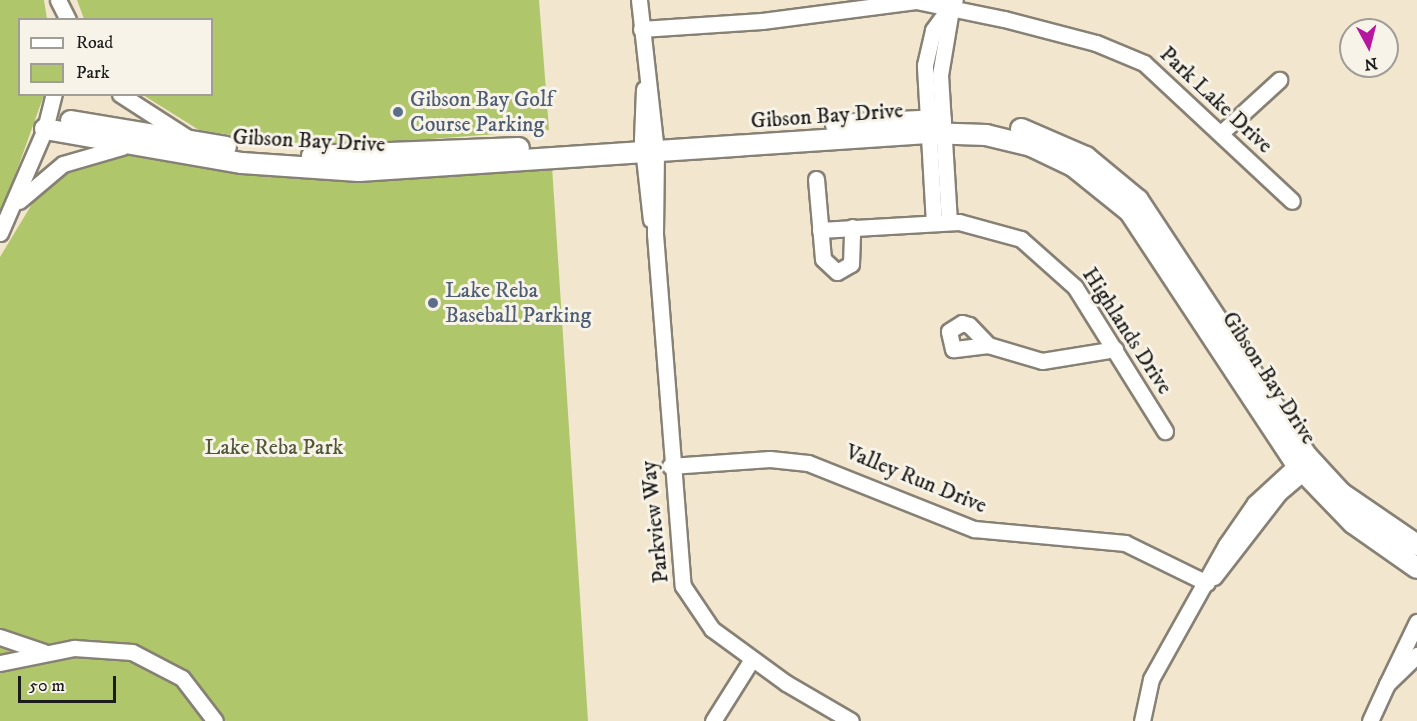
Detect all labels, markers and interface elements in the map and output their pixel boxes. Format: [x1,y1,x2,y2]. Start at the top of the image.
legend [18,18,213,96]
north arrow [1339,18,1399,78]
text: Road [76,32,113,54]
street label: Park Lake Drive [1154,41,1278,159]
text: N [1363,53,1379,75]
text: Park [76,62,110,84]
place label: Gibson Bay Golf Course Parking [410,86,554,138]
street label: Gibson Bay Drive [750,97,904,135]
marker: Gibson Bay Golf Course Parking [391,105,405,119]
street label: Gibson Bay Drive [232,124,386,158]
street label: Highlands Drive [1076,263,1178,399]
place label: Lake Reba Baseball Parking [445,277,591,328]
marker: Lake Reba Baseball Parking [426,296,440,310]
street label: Gibson Bay Drive [1216,307,1322,449]
park label: Lake Reba Park [205,435,343,461]
street label: Valley Run Drive [842,439,990,519]
street label: Parkview Way [635,460,675,584]
scale bar [21,664,118,702]
text: 50 m [29,675,65,697]

